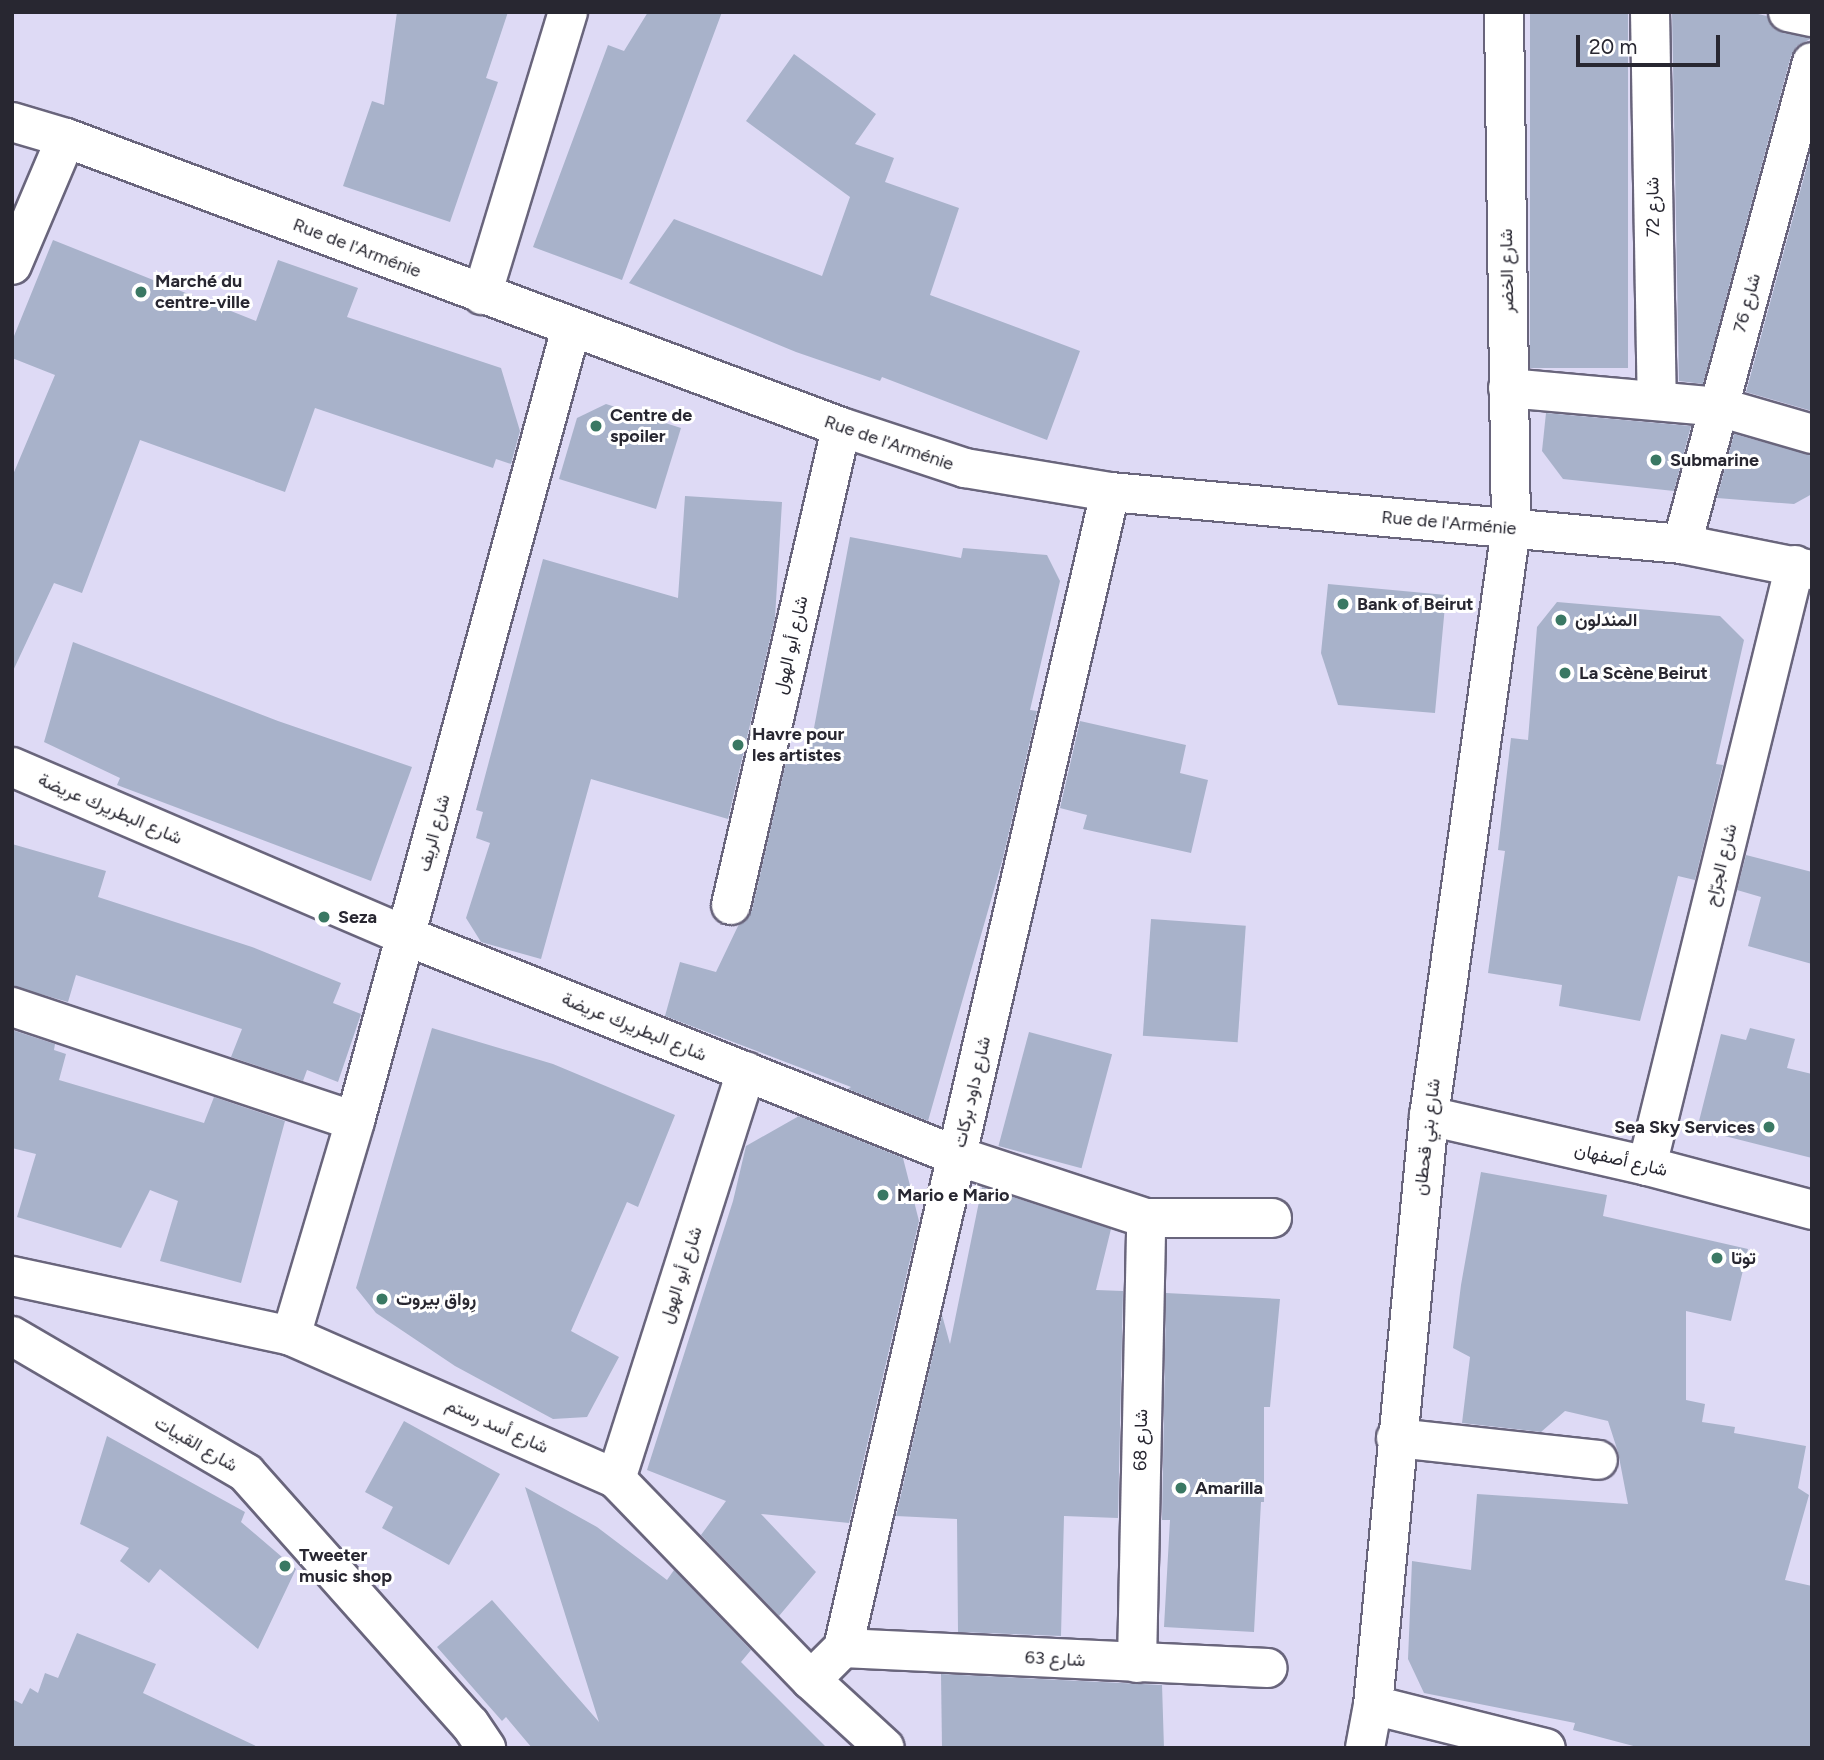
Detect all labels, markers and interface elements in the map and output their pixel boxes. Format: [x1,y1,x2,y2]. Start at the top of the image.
scale bar [1579,21,1722,65]
text: 20 m [1589,34,1637,59]
street label: شارع 72 [1642,177,1664,237]
street label: Rue de l'Arménie [290,214,424,282]
street label: شارع الخضر [1495,228,1519,314]
place label: Marché du centre-ville [155,271,250,314]
street label: شارع 76 [1729,271,1765,335]
marker: Marché du centre-ville [133,284,149,300]
place label: Centre de spoiler [610,405,692,448]
street label: Rue de l'Arménie [821,411,957,475]
marker: Centre de spoiler [588,418,604,434]
place label: Submarine [1670,449,1759,471]
marker: Submarine [1648,452,1664,468]
street label: Rue de l'Arménie [1381,506,1517,540]
place label: Bank of Beirut [1357,593,1474,615]
street label: شارع أبو الهول [769,594,813,696]
marker: Bank of Beirut [1335,596,1351,612]
place label: المندلون [1575,609,1637,631]
marker: المندلون [1553,612,1569,628]
place label: La Scène Beirut [1579,662,1708,684]
marker: La Scène Beirut [1557,665,1573,681]
place label: Havre pour les artistes [752,724,844,766]
marker: Havre pour les artistes [730,737,746,753]
street label: شارع البطريرك عريضة [35,769,185,849]
street label: شارع الريف [413,792,455,874]
street label: شارع الجرّاح [1700,822,1742,908]
place label: Seza [338,906,377,928]
marker: Seza [316,909,332,925]
street label: شارع البطريرك عريضة [558,988,710,1066]
street label: شارع داود بركات [949,1034,995,1150]
street label: شارع بني قحطان [1409,1077,1445,1197]
place label: Sea Sky Services [1614,1116,1755,1138]
marker: Sea Sky Services [1761,1119,1777,1135]
street label: شارع أصفهان [1572,1139,1670,1181]
place label: Mario e Mario [897,1184,1010,1206]
marker: Mario e Mario [875,1187,891,1203]
street label: شارع أبو الهول [655,1224,707,1326]
place label: توتا [1731,1247,1756,1269]
marker: توتا [1709,1250,1725,1266]
place label: رِواق بيروت [396,1288,476,1310]
marker: رِواق بيروت [374,1291,390,1307]
street label: شارع أسد رستم [442,1394,552,1458]
street label: شارع 68 [1130,1409,1152,1471]
street label: شارع القبيات [151,1412,241,1476]
place label: Amarilla [1195,1477,1263,1499]
marker: Amarilla [1173,1480,1189,1496]
place label: Tweeter music shop [299,1545,392,1588]
marker: Tweeter music shop [277,1558,293,1574]
street label: شارع 63 [1024,1647,1086,1671]

